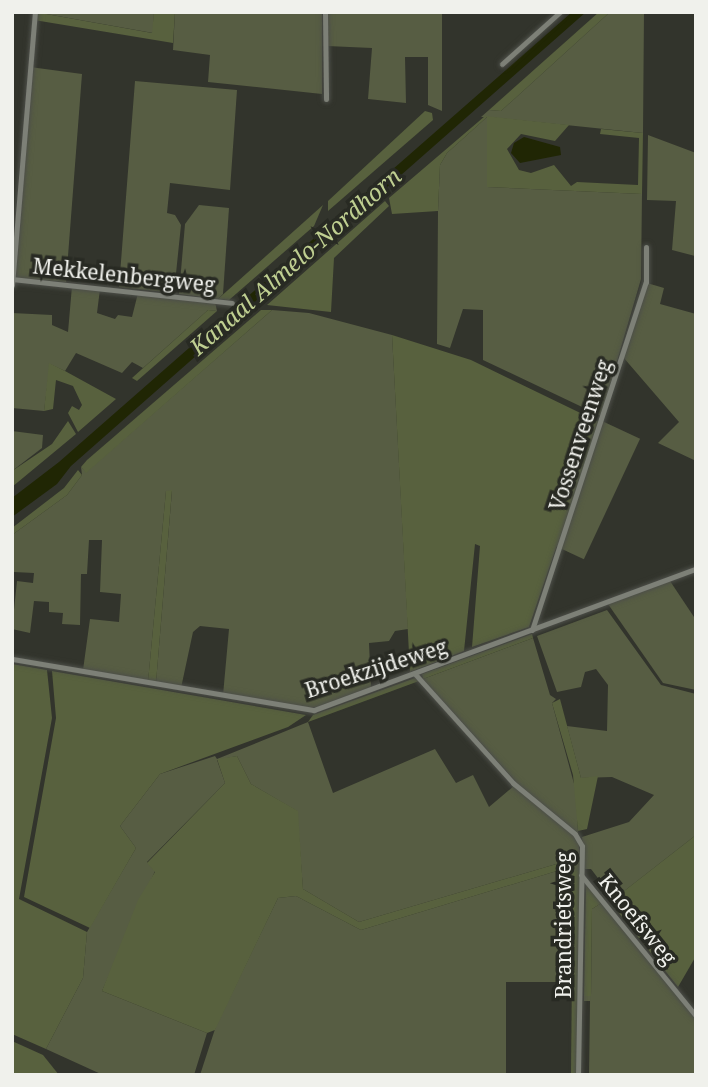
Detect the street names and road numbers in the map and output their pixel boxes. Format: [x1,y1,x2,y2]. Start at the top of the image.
street label: Mekkelenbergweg [31,253,217,297]
street label: Vossenveenweg [544,356,616,514]
street label: Broekzijdeweg [302,633,450,703]
street label: Brandrietsweg [550,852,576,998]
street label: Knoefsweg [594,869,682,969]

